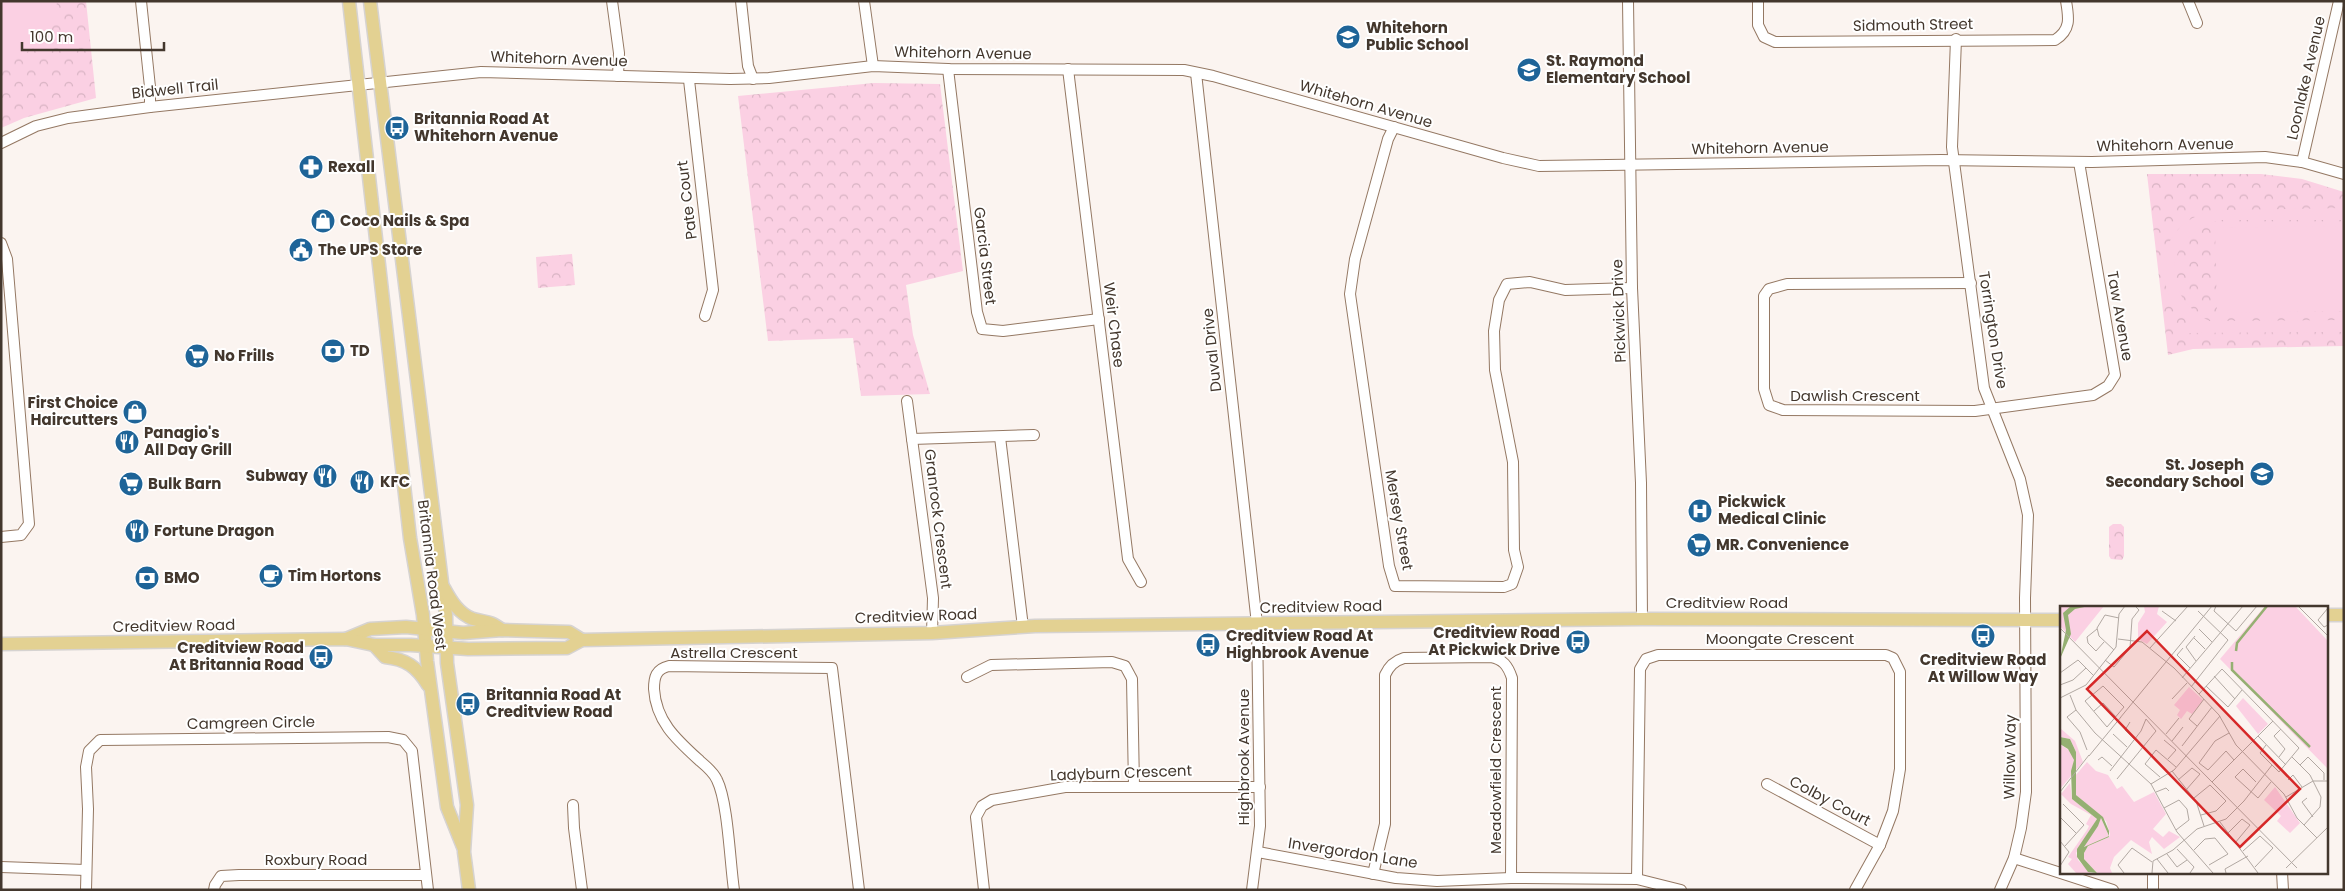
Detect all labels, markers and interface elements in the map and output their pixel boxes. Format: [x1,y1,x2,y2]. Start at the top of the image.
street label: Sidmouth Street [1853,13,1973,36]
street label: Loonlake Avenue [2281,14,2330,142]
place label: Whitehorn Public School [1366,17,1469,55]
scale bar [22,20,165,52]
school or university icon: Whitehorn Public School [1335,24,1361,50]
text: 100 m [30,26,73,47]
street label: Whitehorn Avenue [894,41,1032,64]
street label: Whitehorn Avenue [490,46,628,71]
place label: St. Raymond Elementary School [1546,50,1690,88]
school or university icon: St. Raymond Elementary School [1516,57,1542,83]
street label: Bidwell Trail [130,74,219,104]
street label: Whitehorn Avenue [1297,74,1435,133]
place label: Britannia Road At Whitehorn Avenue [414,108,558,146]
bus stop icon: Britannia Road At Whitehorn Avenue [384,115,410,141]
street label: Whitehorn Avenue [2096,133,2234,156]
street label: Whitehorn Avenue [1691,136,1829,159]
pharmacy icon: Rexall [298,154,324,180]
place label: Rexall [328,156,375,177]
street label: Pate Court [671,159,702,241]
street label: Garcia Street [969,206,1002,306]
shop icon: Coco Nails & Spa [310,208,336,234]
place label: Coco Nails & Spa [340,210,469,231]
public building icon: The UPS Store [288,237,314,263]
place label: The UPS Store [318,239,422,260]
street label: Pickwick Drive [1606,259,1631,363]
street label: Taw Avenue [2102,269,2139,362]
street label: Torrington Drive [1974,270,2013,390]
street label: Weir Chase [1099,281,1130,369]
street label: Duval Drive [1197,307,1226,393]
bank icon: TD [320,338,346,364]
place label: TD [350,340,370,361]
supermarket icon: No Frills [184,343,210,369]
place label: No Frills [214,345,274,366]
street label: Dawlish Crescent [1790,385,1920,406]
place label: First Choice Haircutters [27,392,118,430]
shop icon: First Choice Haircutters [122,399,148,425]
place label: Panagio's All Day Grill [144,422,232,460]
restaurant icon: Panagio's All Day Grill [114,429,140,455]
street label: Granrock Crescent [919,448,957,590]
place label: St. Joseph Secondary School [2105,454,2244,492]
school or university icon: St. Joseph Secondary School [2249,461,2275,487]
restaurant icon: Subway [312,463,338,489]
place label: Subway [246,465,309,486]
street label: Mersey Street [1380,468,1419,572]
restaurant icon: KFC [349,469,375,495]
supermarket icon: Bulk Barn [118,471,144,497]
place label: KFC [380,471,410,492]
place label: Bulk Barn [148,473,221,494]
place label: Pickwick Medical Clinic [1718,491,1826,529]
hospital icon: Pickwick Medical Clinic [1687,498,1713,524]
street label: Britannia Road West [413,499,452,651]
restaurant icon: Fortune Dragon [124,518,150,544]
place label: Fortune Dragon [154,520,274,541]
supermarket icon: MR. Convenience [1686,532,1712,558]
place label: MR. Convenience [1716,534,1849,555]
cafe icon: Tim Hortons [258,563,284,589]
bank icon: BMO [134,565,160,591]
place label: Tim Hortons [288,565,381,586]
place label: BMO [164,567,200,588]
street label: Creditview Road [1666,592,1788,613]
street label: Creditview Road [1260,595,1382,618]
street label: Creditview Road [854,603,978,628]
inset map [2060,606,2328,874]
street label: Creditview Road [113,614,235,637]
place label: Creditview Road At Pickwick Drive [1428,622,1560,660]
bus stop icon: Creditview Road At Willow Way [1970,623,1996,649]
place label: Creditview Road At Highbrook Avenue [1226,625,1373,663]
street label: Moongate Crescent [1706,628,1854,649]
bus stop icon: Creditview Road At Pickwick Drive [1565,629,1591,655]
bus stop icon: Creditview Road At Highbrook Avenue [1195,632,1221,658]
place label: Creditview Road At Britannia Road [169,637,304,675]
street label: Astrella Crescent [670,642,798,663]
bus stop icon: Creditview Road At Britannia Road [308,644,334,670]
place label: Creditview Road At Willow Way [1920,649,2046,687]
place label: Britannia Road At Creditview Road [486,684,621,722]
street label: Meadowfield Crescent [1485,686,1506,854]
street label: Highbrook Avenue [1233,689,1254,825]
bus stop icon: Britannia Road At Creditview Road [455,691,481,717]
street label: Camgreen Circle [187,711,315,734]
street label: Willow Way [1998,714,2021,800]
street label: Ladyburn Crescent [1050,760,1192,785]
street label: Colby Court [1786,770,1875,831]
street label: Invergordon Lane [1287,832,1419,873]
street label: Roxbury Road [265,849,367,870]

